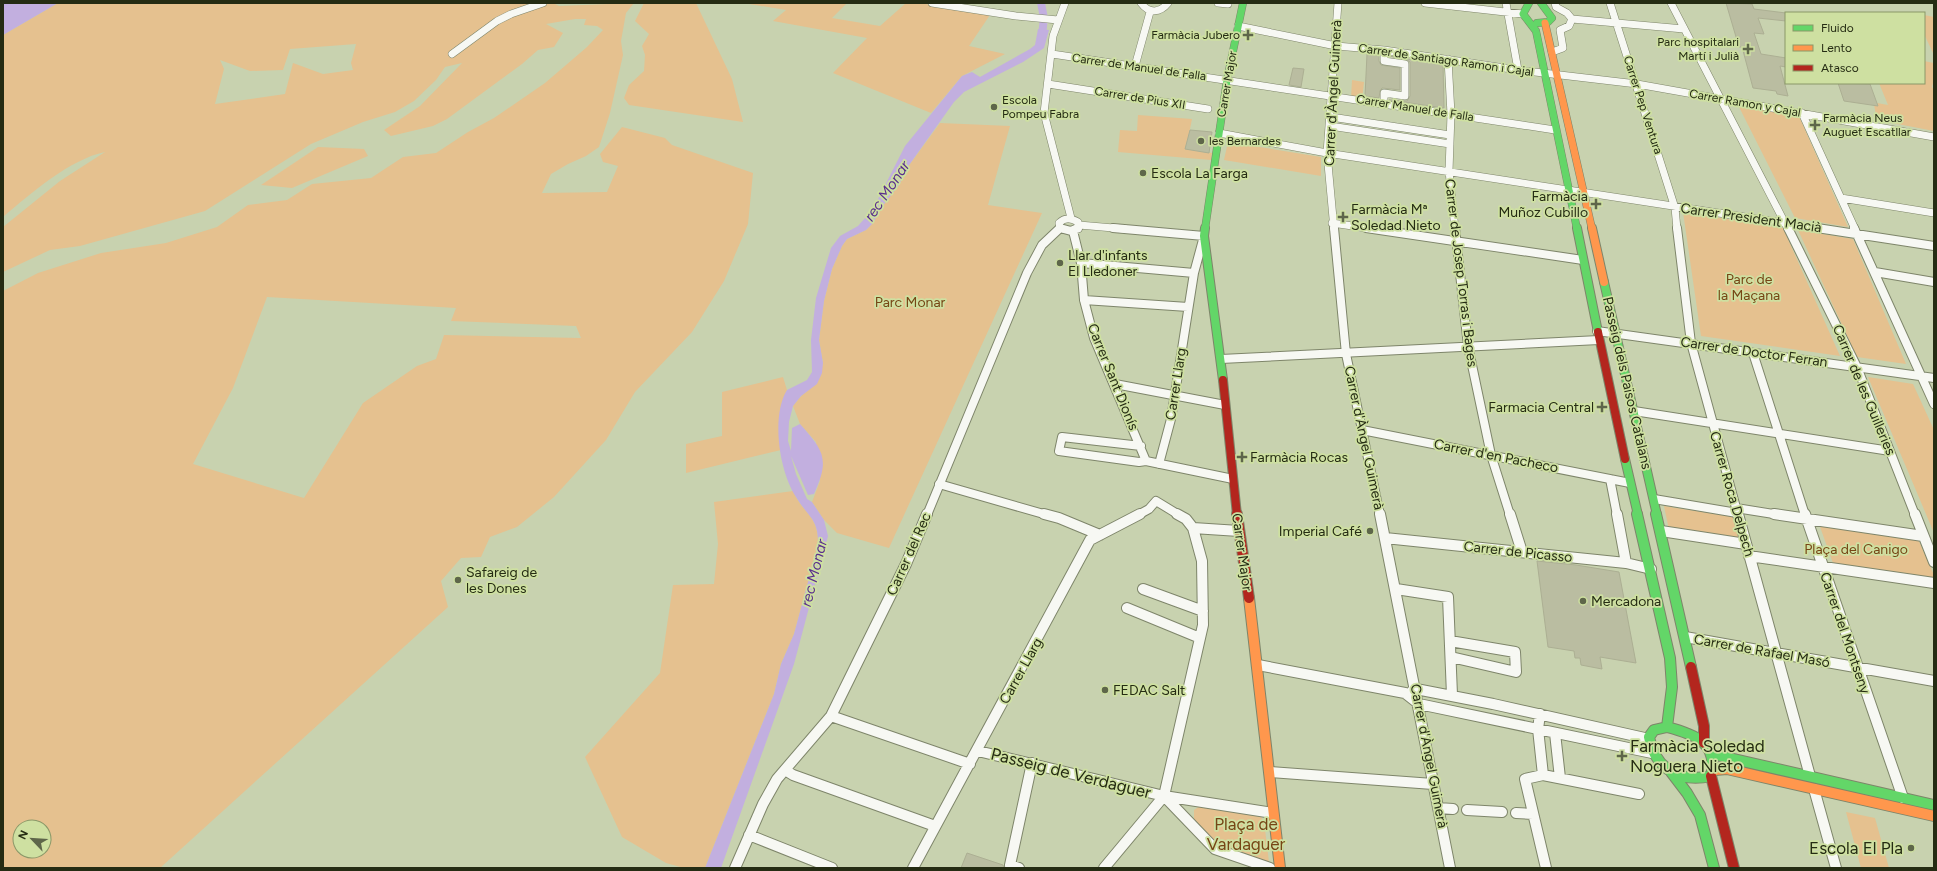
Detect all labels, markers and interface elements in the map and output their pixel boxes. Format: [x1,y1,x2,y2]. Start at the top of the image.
legend [1785,12,1925,84]
street label: Carrer d'Àngel Guimerà [1321,19,1345,167]
text: Fluido [1821,21,1854,35]
place label: Farmàcia Jubero [1151,28,1240,42]
marker: Farmàcia Jubero [1243,30,1253,40]
place label: Parc hospitalari Martí i Julià [1657,35,1739,63]
street label: Carrer de Santiago Ramon i Cajal [1358,41,1534,79]
text: Lento [1821,41,1852,55]
marker: Parc hospitalari Martí i Julià [1742,43,1754,55]
street label: Carrer Major [1214,50,1240,118]
street label: Carrer de Manuel de Falla [1071,51,1207,83]
street label: Carrer Pep Ventura [1621,54,1665,156]
text: Atasco [1821,61,1859,75]
street label: Carrer de Pius XII [1094,84,1186,112]
street label: Carrer Ramon y Cajal [1688,86,1802,120]
street label: Carrer Manuel de Falla [1355,92,1475,124]
place label: Escola Pompeu Fabra [1002,93,1079,121]
marker: Escola Pompeu Fabra [989,102,999,112]
place label: Farmàcia Neus Auguet Escatllar [1823,111,1911,139]
marker: Farmàcia Neus Auguet Escatllar [1810,120,1820,130]
place label: les Bernardes [1209,134,1281,148]
marker: les Bernardes [1196,136,1206,146]
water label: rec Monar [860,157,914,225]
place label: Escola La Farga [1151,165,1248,182]
marker: Escola La Farga [1138,168,1148,178]
street label: Carrer de Josep Torras i Bages [1441,178,1481,368]
place label: Farmàcia Muñoz Cubillo [1498,188,1588,221]
marker: Farmàcia Muñoz Cubillo [1591,199,1601,209]
street label: Carrer President Macià [1679,200,1823,236]
place label: Farmàcia Mª Soledad Nieto [1351,201,1441,234]
marker: Farmàcia Mª Soledad Nieto [1338,212,1348,222]
place label: Llar d'infants El Lledoner [1068,247,1148,280]
marker: Llar d'infants El Lledoner [1055,258,1065,268]
park label: Parc de la Maçana [1718,271,1780,304]
park label: Parc Monar [875,294,946,311]
street label: Passeig dels Països Catalans [1599,295,1655,471]
street label: Carrer Sant Dionís [1084,321,1142,433]
street label: Carrer de les Guilleries [1829,322,1899,458]
street label: Carrer de Doctor Ferran [1679,333,1829,371]
street label: Carrer Llarg [1162,347,1190,421]
street label: Carrer d'Àngel Guimerà [1340,365,1388,511]
place label: Farmacia Central [1488,399,1594,416]
marker: Farmacia Central [1597,402,1607,412]
street label: Carrer Roca Delpech [1706,430,1758,559]
street label: Carrer d'en Pacheco [1432,436,1560,476]
place label: Farmàcia Rocas [1250,449,1348,466]
marker: Farmàcia Rocas [1237,452,1247,462]
street label: Carrer del Rec [883,510,935,598]
street label: Carrer Major [1228,512,1256,592]
place label: Imperial Café [1279,523,1362,540]
marker: Imperial Café [1365,526,1375,536]
water label: rec Monar [797,537,831,609]
street label: Carrer de Picasso [1463,538,1573,566]
park label: Plaça del Canigo [1804,541,1908,558]
place label: Safareig de les Dones [466,564,537,597]
street label: Carrer del Montseny [1816,570,1874,697]
marker: Safareig de les Dones [453,575,463,585]
place label: Mercadona [1591,593,1661,610]
marker: Mercadona [1578,596,1588,606]
street label: Carrer de Rafael Masó [1693,631,1831,671]
street label: Carrer Llarg [996,635,1046,707]
place label: FEDAC Salt [1113,682,1185,699]
street label: Carrer d'Àngel Guimerà [1407,683,1451,829]
marker: FEDAC Salt [1100,685,1110,695]
place label: Farmàcia Soledad Noguera Nieto [1630,736,1765,776]
street label: Passeig de Verdaguer [989,743,1153,803]
marker: Farmàcia Soledad Noguera Nieto [1617,751,1627,761]
park label: Plaça de Vardaguer [1207,814,1286,854]
north arrow [12,819,52,859]
text: N [16,828,31,842]
place label: Escola El Pla [1809,838,1903,858]
marker: Escola El Pla [1906,843,1916,853]

